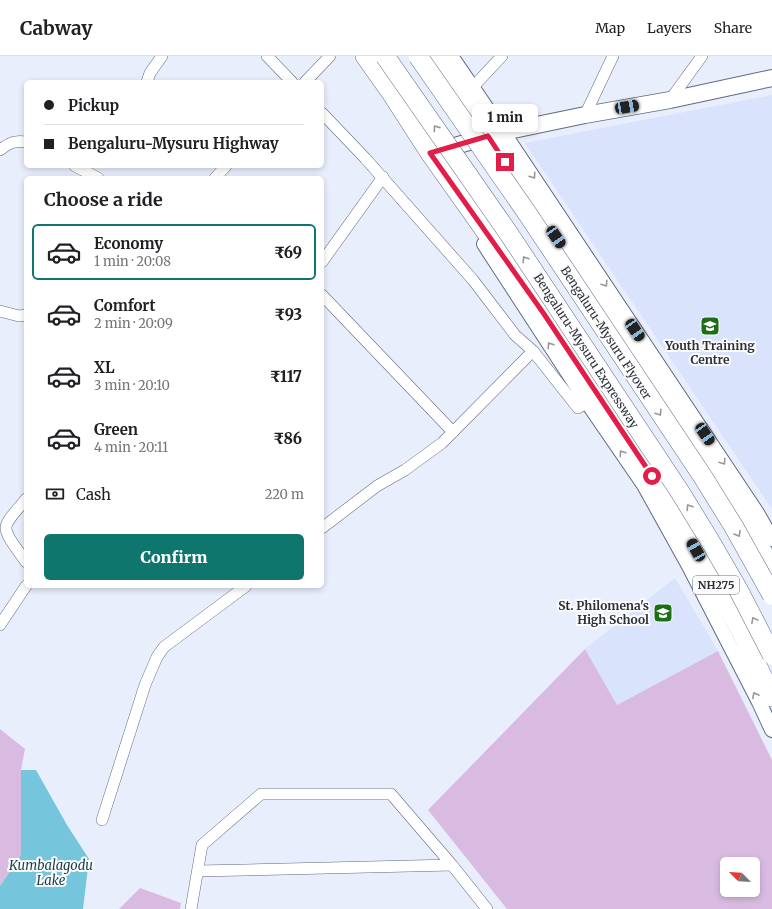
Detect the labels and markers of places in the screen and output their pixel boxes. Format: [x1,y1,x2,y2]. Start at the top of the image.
school or university icon: Youth Training Centre [699,315,721,337]
place label: Youth Training Centre [664,338,755,367]
place label: St. Philomena's High School [558,598,649,627]
school or university icon: St. Philomena's High School [652,602,674,624]

